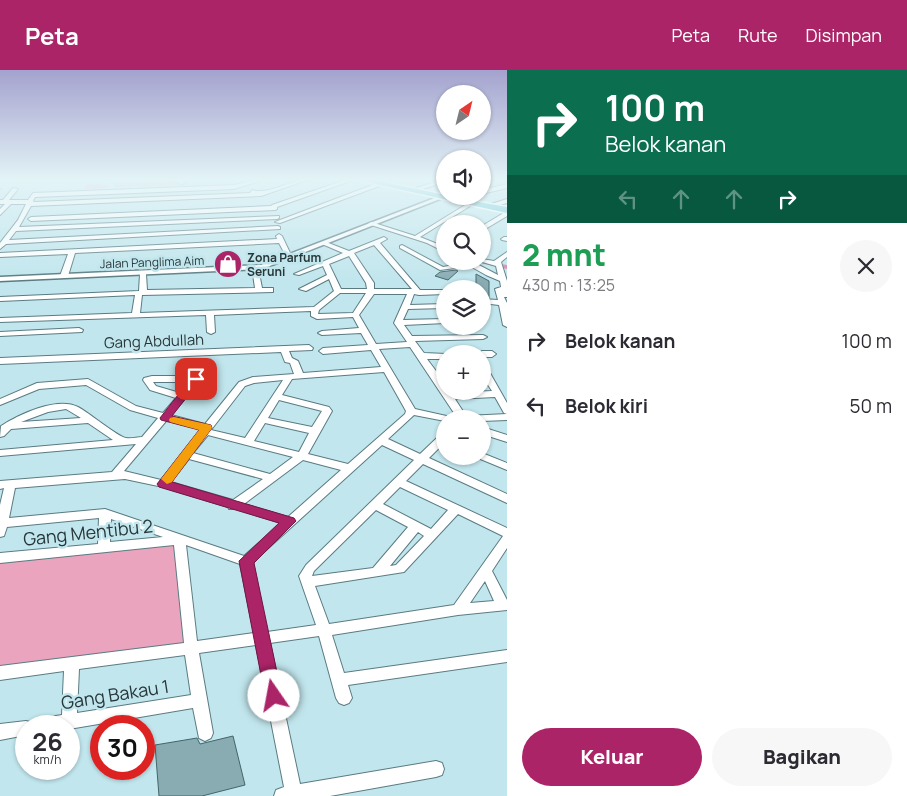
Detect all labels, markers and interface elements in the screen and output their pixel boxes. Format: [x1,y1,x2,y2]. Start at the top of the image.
text: Peta [25,19,79,52]
text: Peta [671,23,710,47]
text: Rute [738,23,777,47]
text: Disimpan [805,23,882,47]
text: 100 m [605,84,705,132]
north arrow [436,85,491,140]
map controls [436,85,491,465]
icon: right [522,90,587,155]
text: Belok kanan [605,129,726,159]
button: sound [436,150,491,205]
icon: left [614,185,642,213]
icon: ahead [667,185,695,213]
icon: ahead [720,185,748,213]
icon: right [773,185,801,213]
button: search [436,215,491,270]
text: 2 mnt [522,234,606,275]
button: close [840,240,892,292]
shop icon: Zona Parfum Seruni [213,249,243,279]
place label: Zona Parfum Seruni [247,249,321,280]
street label: Jalan Panglima Aim [99,252,205,272]
text: 430 m · 13:25 [522,274,615,296]
button: layers [436,280,491,335]
icon: right [522,327,550,355]
text: Belok kanan [565,328,675,354]
text: 100 m [841,328,892,354]
street label: Gang Abdullah [104,329,204,353]
button: + [436,345,491,400]
pin [175,358,217,400]
icon: arrive [182,365,210,393]
icon: left [522,392,550,420]
text: Belok kiri [565,393,648,419]
text: 50 m [850,393,892,419]
button: − [436,410,491,465]
street label: Gang Mentibu 2 [22,513,154,551]
position arrow [247,669,299,721]
street label: Gang Bakau 1 [59,674,171,714]
speed limit sign: 30 [90,715,155,780]
text: 26 [32,724,63,759]
button: Keluar [522,728,702,786]
button: Bagikan [712,728,892,786]
text: km/h [34,751,61,768]

